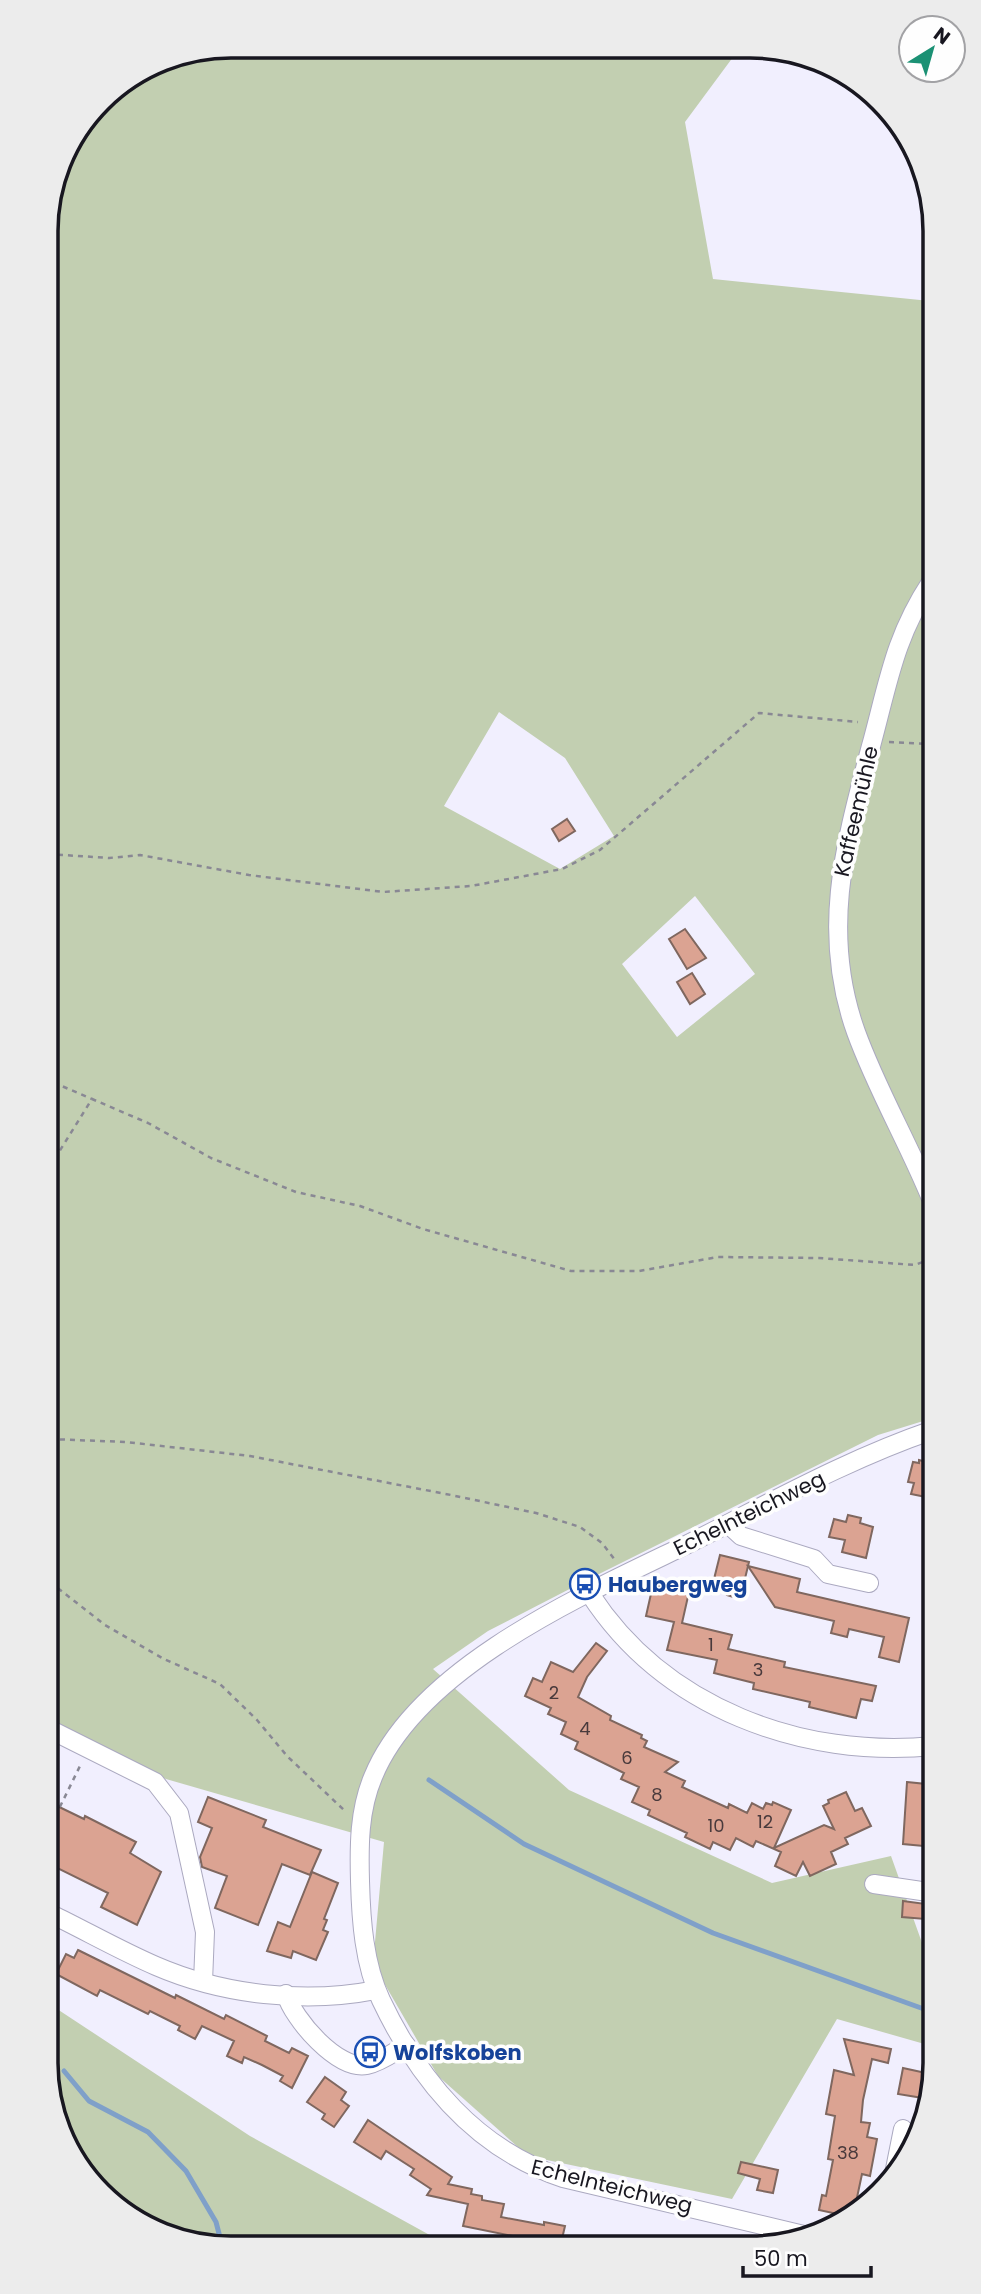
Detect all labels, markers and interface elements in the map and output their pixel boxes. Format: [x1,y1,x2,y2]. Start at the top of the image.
north arrow [897,14,967,84]
text: N [928,21,956,51]
street label: Kaffeemühle [827,743,885,879]
street label: Echelnteichweg [668,1464,830,1562]
bus stop icon: Haubergweg [568,1567,602,1601]
place label: Haubergweg [608,1570,748,1599]
house number: 1 [708,1632,714,1657]
house number: 3 [753,1657,763,1682]
house number: 2 [549,1680,559,1705]
house number: 4 [579,1716,591,1741]
house number: 6 [621,1745,633,1770]
house number: 8 [651,1782,663,1807]
house number: 12 [757,1809,773,1834]
house number: 10 [707,1813,725,1838]
bus stop icon: Wolfskoben [353,2035,387,2069]
place label: Wolfskoben [393,2038,522,2067]
house number: 38 [837,2140,859,2165]
street label: Echelnteichweg [528,2152,696,2220]
scale bar [743,2234,871,2278]
text: 50 m [754,2244,808,2273]

